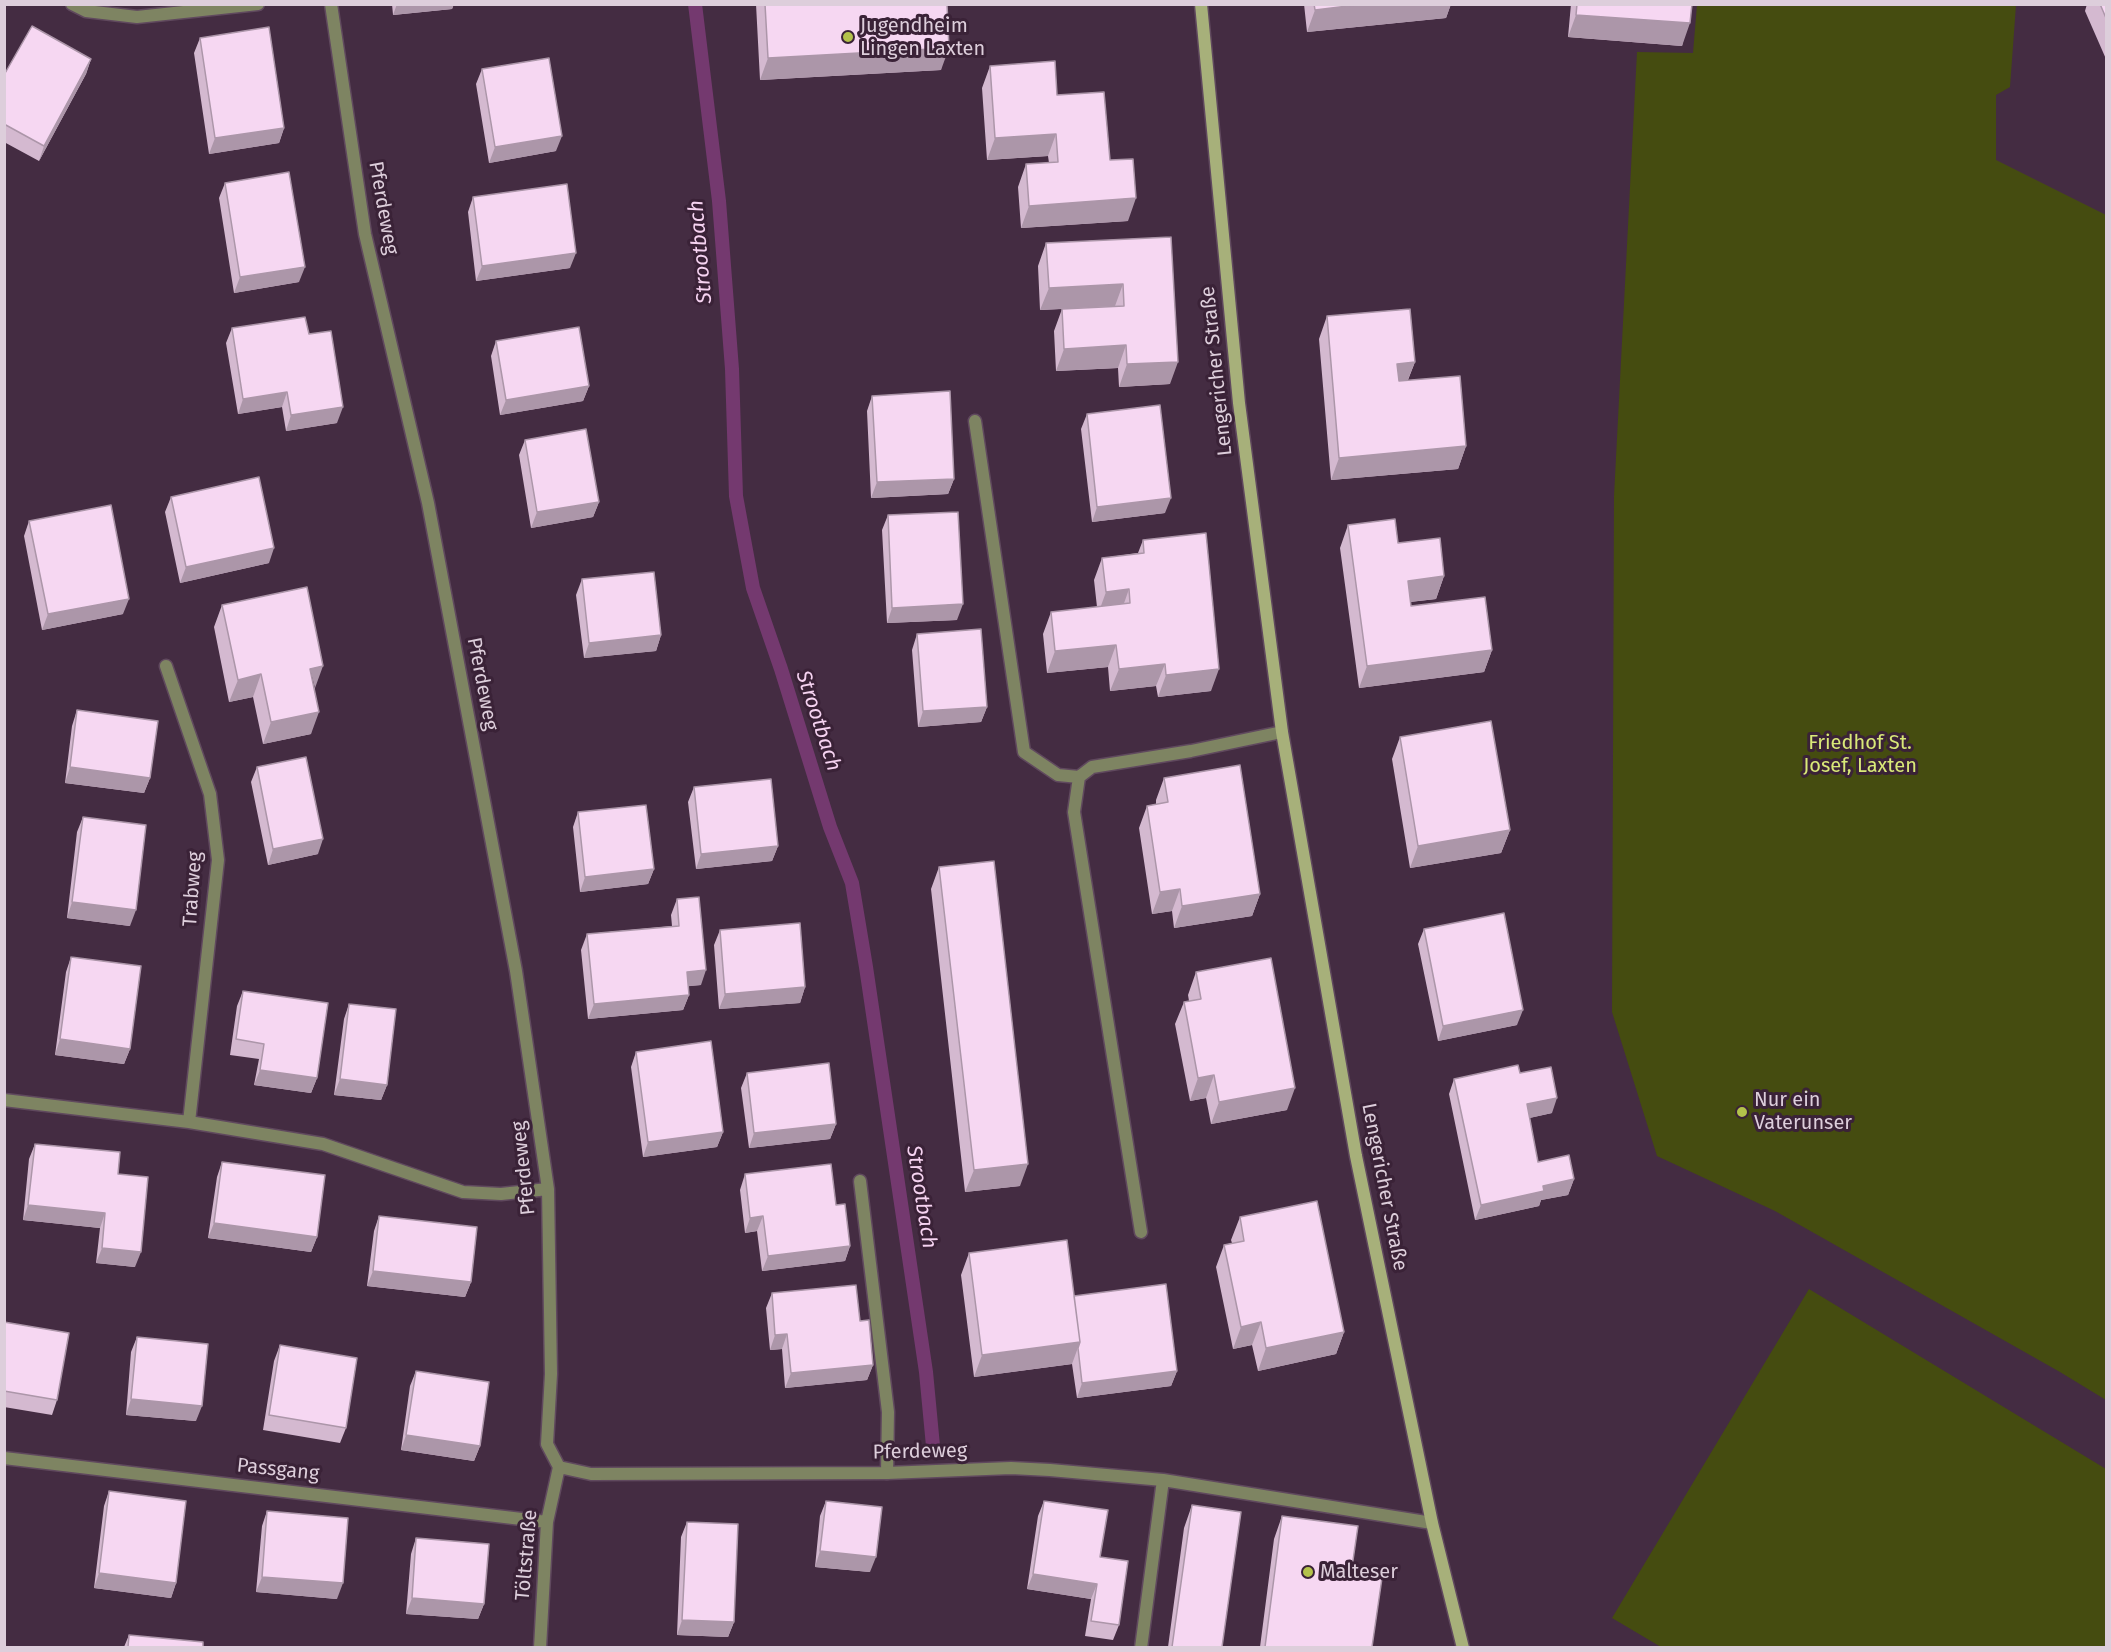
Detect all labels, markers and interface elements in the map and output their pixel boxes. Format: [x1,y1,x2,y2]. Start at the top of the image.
place label: Jugendheim Lingen Laxten [860,14,985,61]
marker: Jugendheim Lingen Laxten [841,30,855,44]
street label: Pferdeweg [363,159,403,257]
water label: Strootbach [684,199,718,305]
street label: Lengericher Straße [1196,285,1238,457]
street label: Pferdeweg [461,635,503,733]
water label: Strootbach [790,668,846,774]
park label: Friedhof St. Josef, Laxten [1803,731,1917,778]
street label: Trabweg [178,851,208,927]
place label: Nur ein Vaterunser [1754,1088,1852,1135]
street label: Lengericher Straße [1356,1101,1412,1273]
marker: Nur ein Vaterunser [1735,1105,1749,1119]
street label: Pferdeweg [507,1120,541,1216]
water label: Strootbach [900,1144,942,1250]
street label: Pferdeweg [873,1439,967,1465]
street label: Passgang [236,1454,320,1486]
street label: Töltstraße [511,1509,543,1601]
place label: Malteser [1320,1560,1398,1584]
marker: Malteser [1301,1565,1315,1579]

